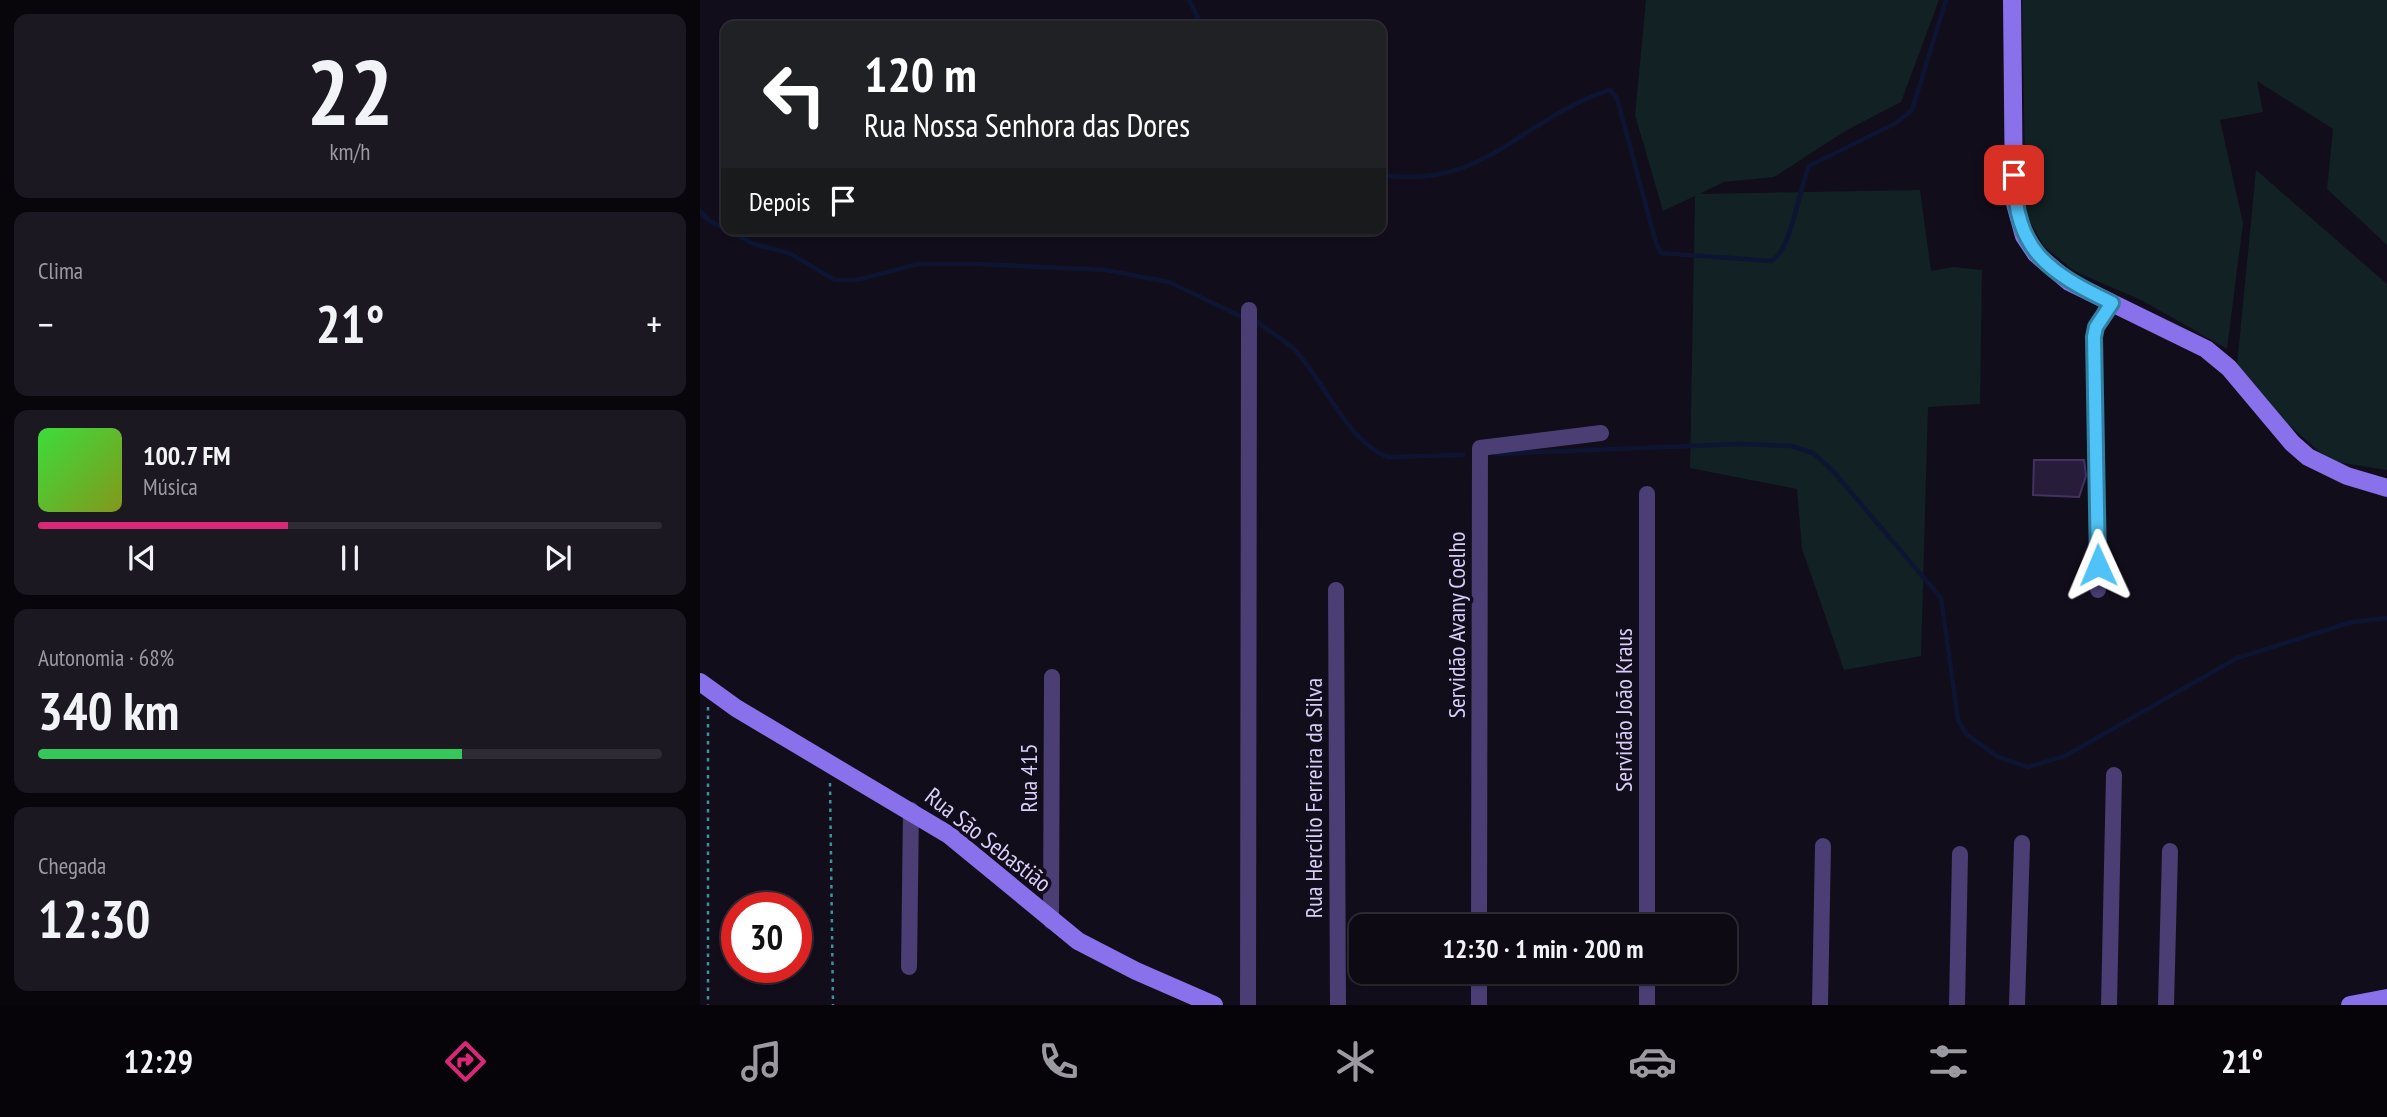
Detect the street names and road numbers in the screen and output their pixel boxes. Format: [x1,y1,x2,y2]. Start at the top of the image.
street label: Servidão Avany Coelho [1441,532,1472,718]
street label: Servidão João Kraus [1608,628,1639,792]
street label: Rua Hercílio Ferreira da Silva [1298,678,1329,918]
street label: Rua 415 [1013,743,1044,813]
street label: Rua São Sebastião [919,781,1058,899]

